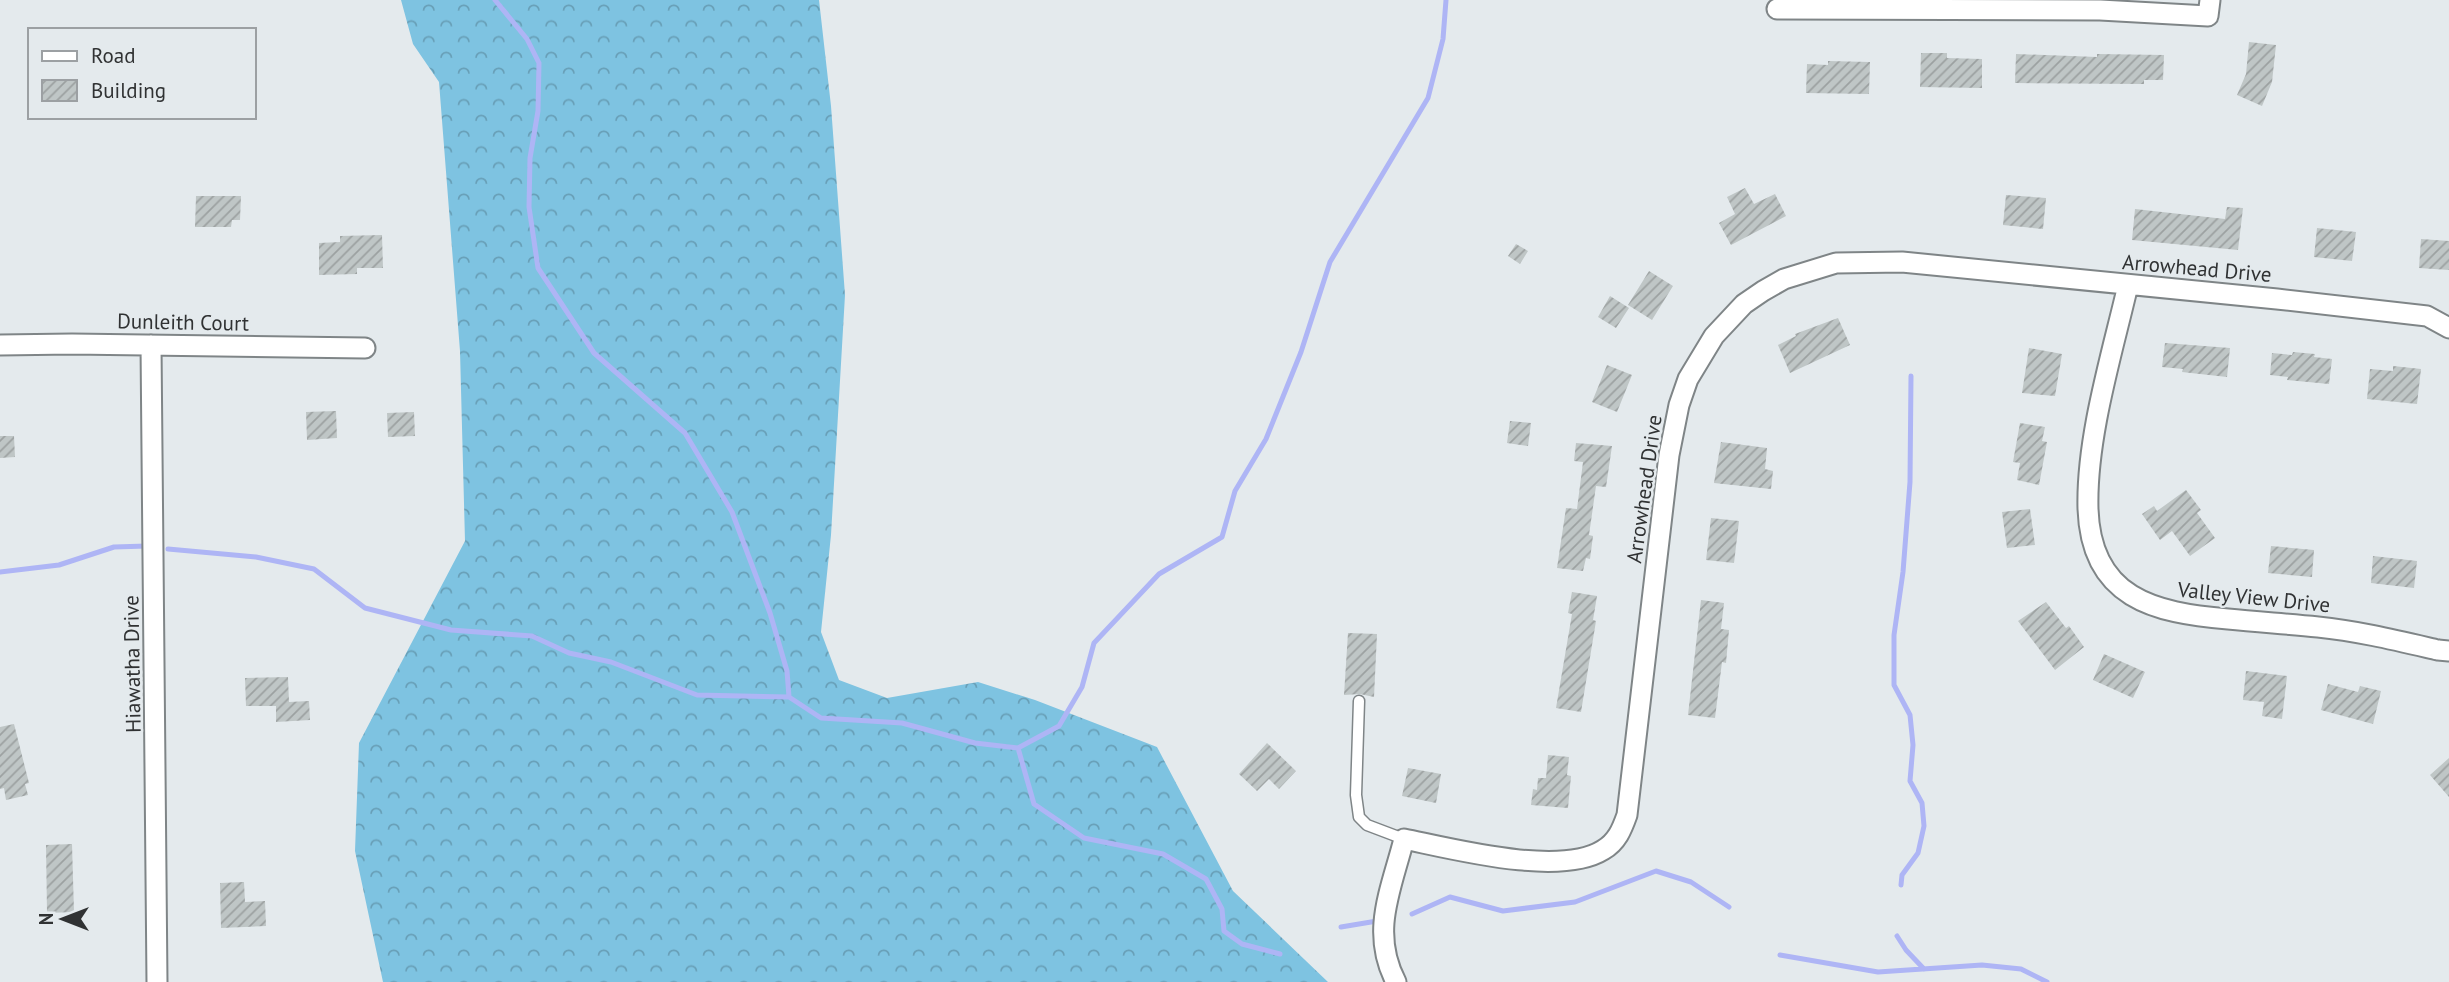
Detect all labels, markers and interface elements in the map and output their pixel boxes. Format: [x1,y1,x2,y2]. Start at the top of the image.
legend [28,28,256,119]
text: Road [91,42,135,69]
text: Building [91,77,166,104]
street label: Arrowhead Drive [2121,248,2273,288]
street label: Dunleith Court [117,307,249,337]
street label: Arrowhead Drive [1620,413,1668,565]
street label: Valley View Drive [2175,575,2332,618]
street label: Hiawatha Drive [117,595,147,733]
north arrow [28,884,98,954]
text: N [34,913,58,925]

